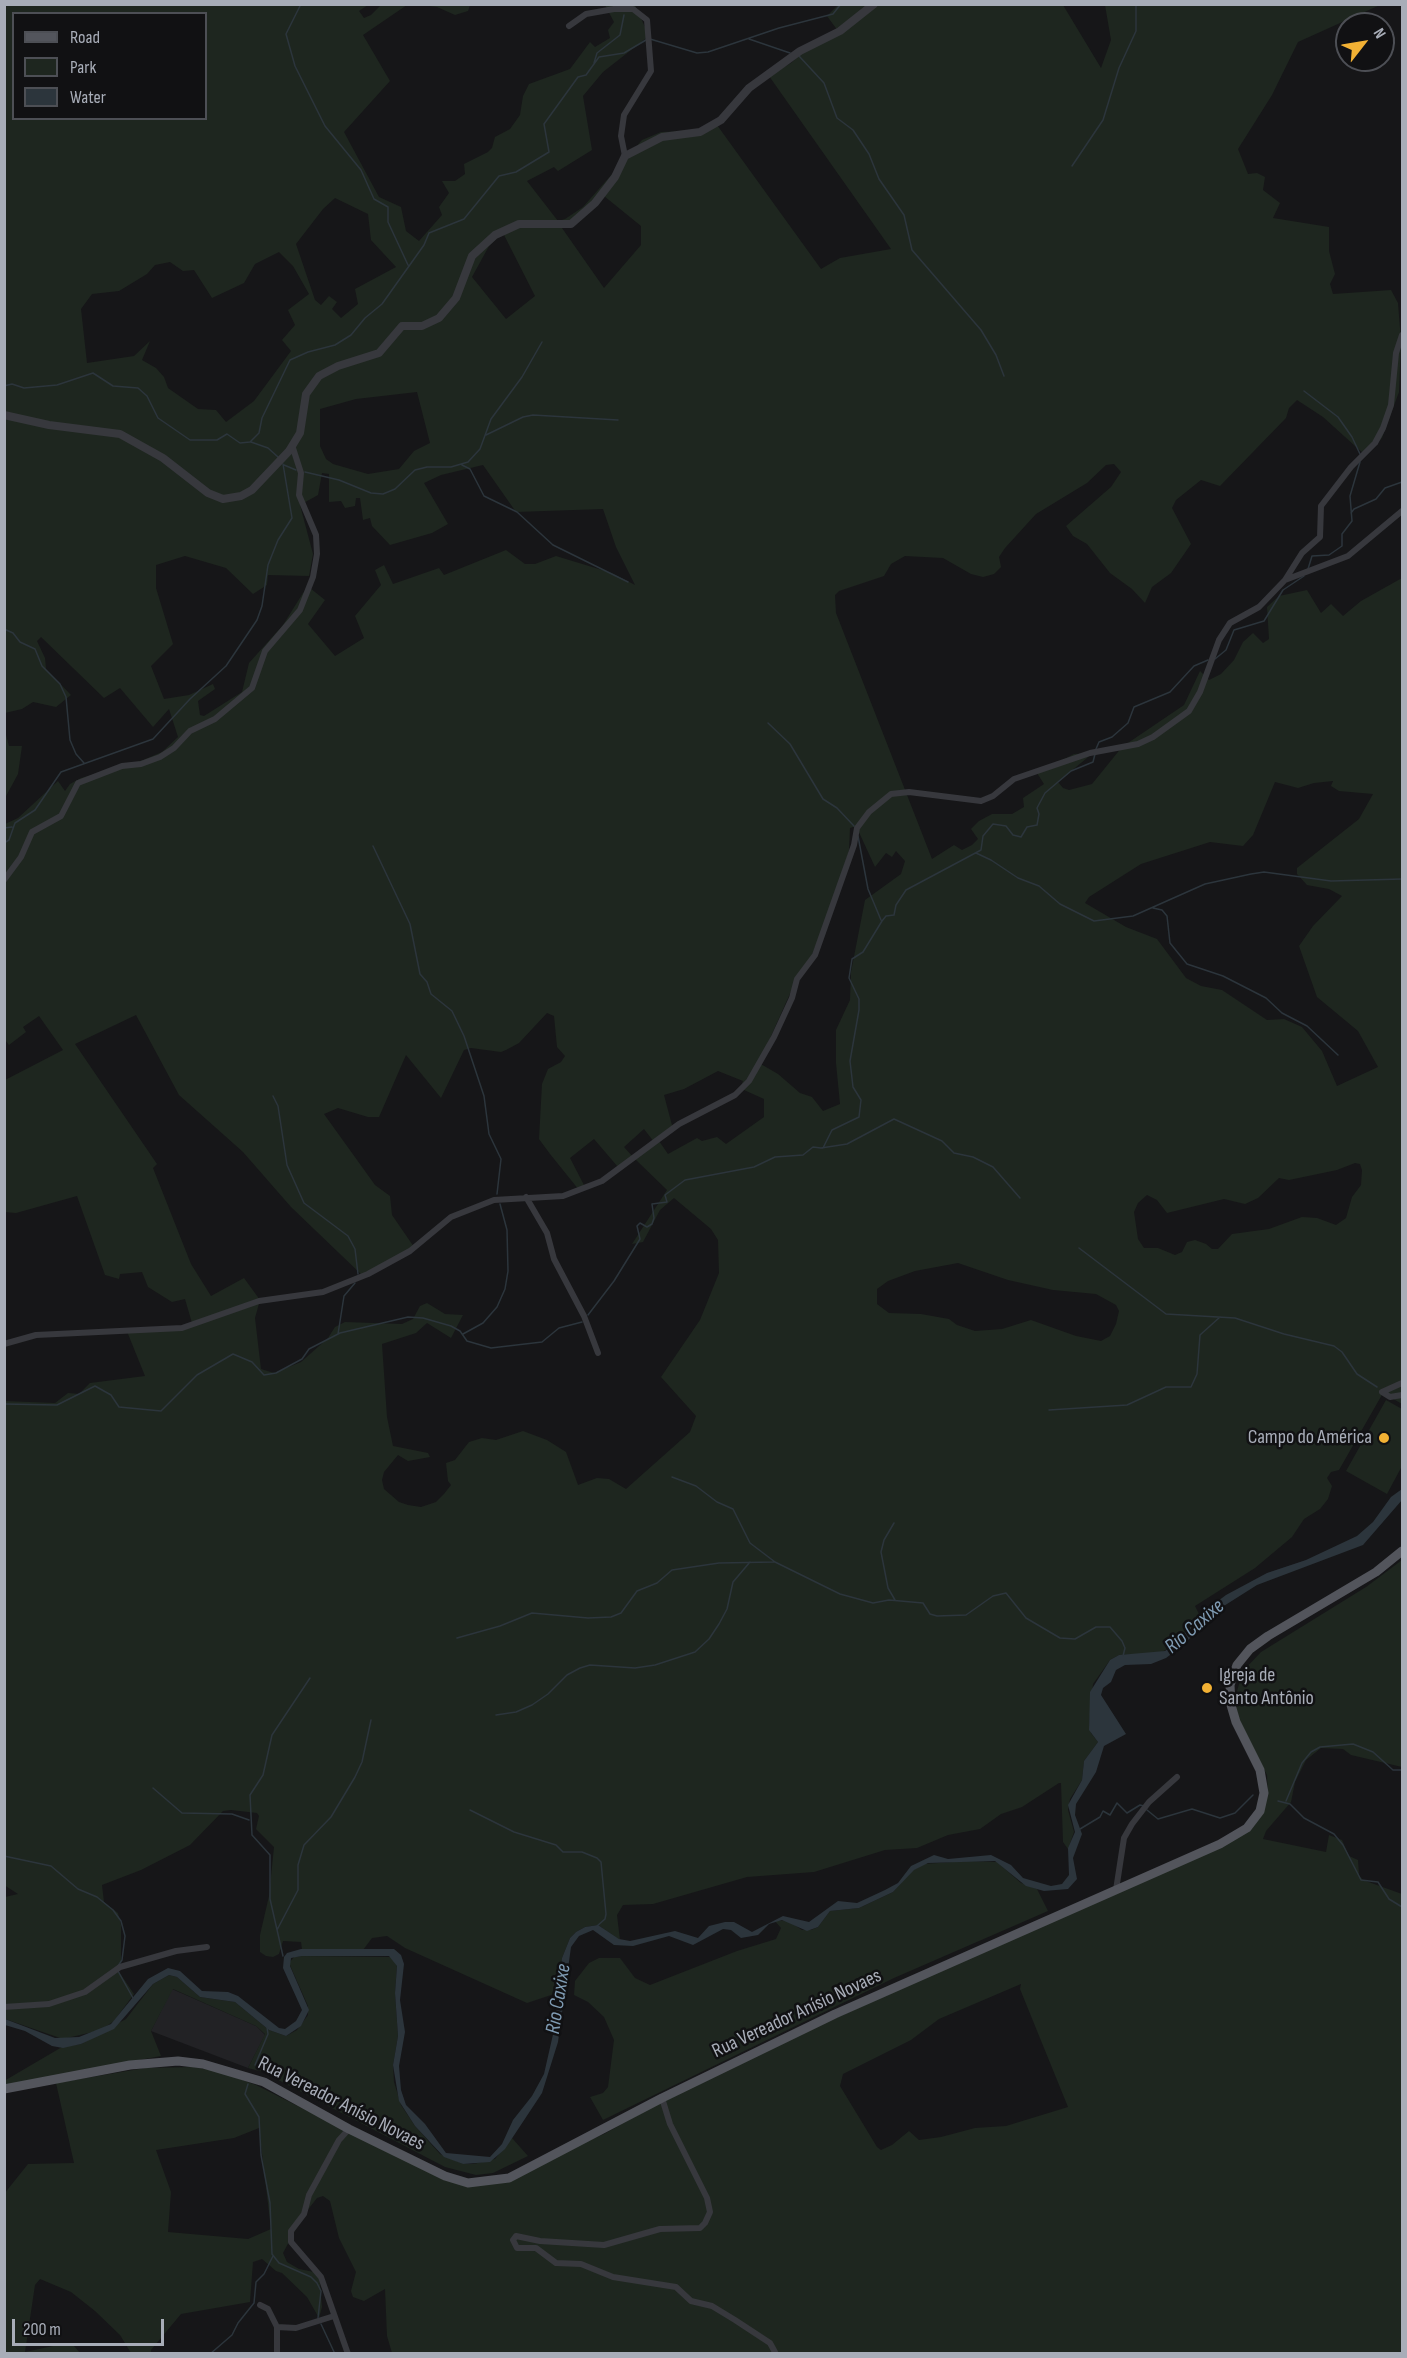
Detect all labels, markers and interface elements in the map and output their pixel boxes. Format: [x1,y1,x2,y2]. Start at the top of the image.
legend [12,12,207,120]
north arrow [1335,12,1395,72]
text: N [1369,25,1389,42]
text: Road [70,27,100,48]
text: Park [70,57,96,78]
text: Water [70,87,106,108]
place label: Campo do América [1248,1426,1372,1450]
marker: Campo do América [1377,1431,1391,1445]
water label: Rio Caxixe [1160,1594,1230,1660]
place label: Igreja de Santo Antônio [1219,1664,1314,1711]
marker: Igreja de Santo Antônio [1200,1681,1214,1695]
water label: Rio Caxixe [541,1962,577,2036]
street label: Rua Vereador Anísio Novaes [709,1964,885,2064]
street label: Rua Vereador Anísio Novaes [254,2052,428,2156]
scale bar [15,2307,166,2345]
text: 200 m [23,2319,61,2340]

